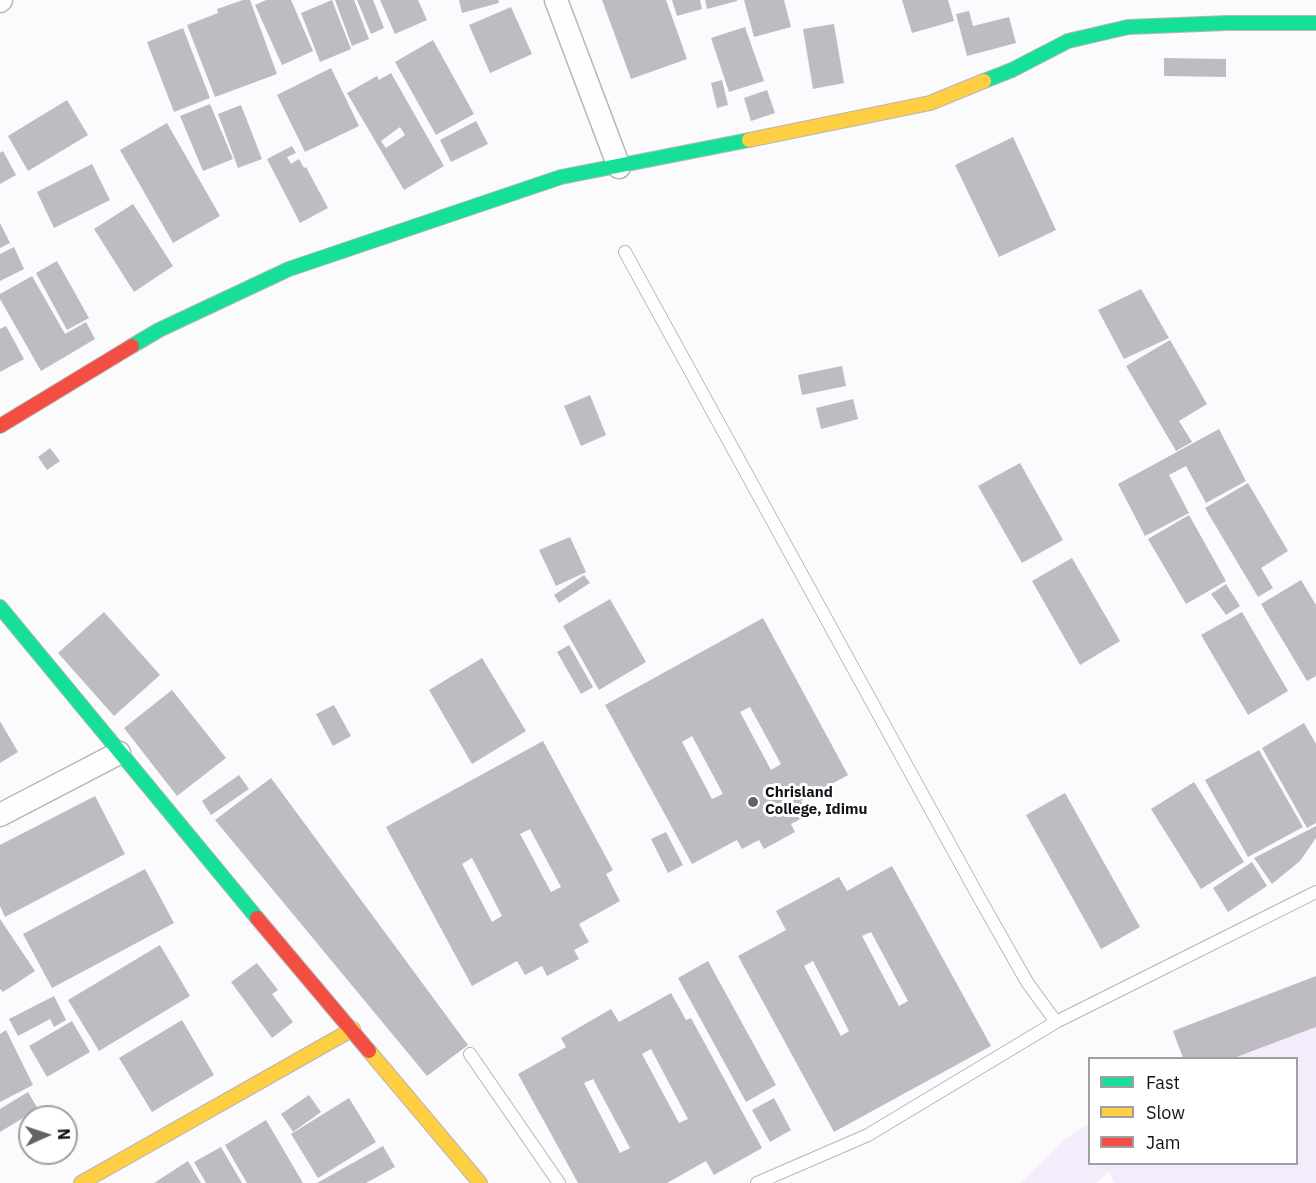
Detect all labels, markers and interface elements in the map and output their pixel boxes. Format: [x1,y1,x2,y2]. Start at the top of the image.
place label: Chrisland College, Idimu [765,784,867,819]
marker: Chrisland College, Idimu [746,795,760,809]
legend [1088,1057,1298,1165]
text: Fast [1146,1071,1180,1094]
text: Slow [1146,1101,1185,1124]
north arrow [18,1105,78,1165]
text: N [54,1128,74,1140]
text: Jam [1146,1131,1181,1154]

